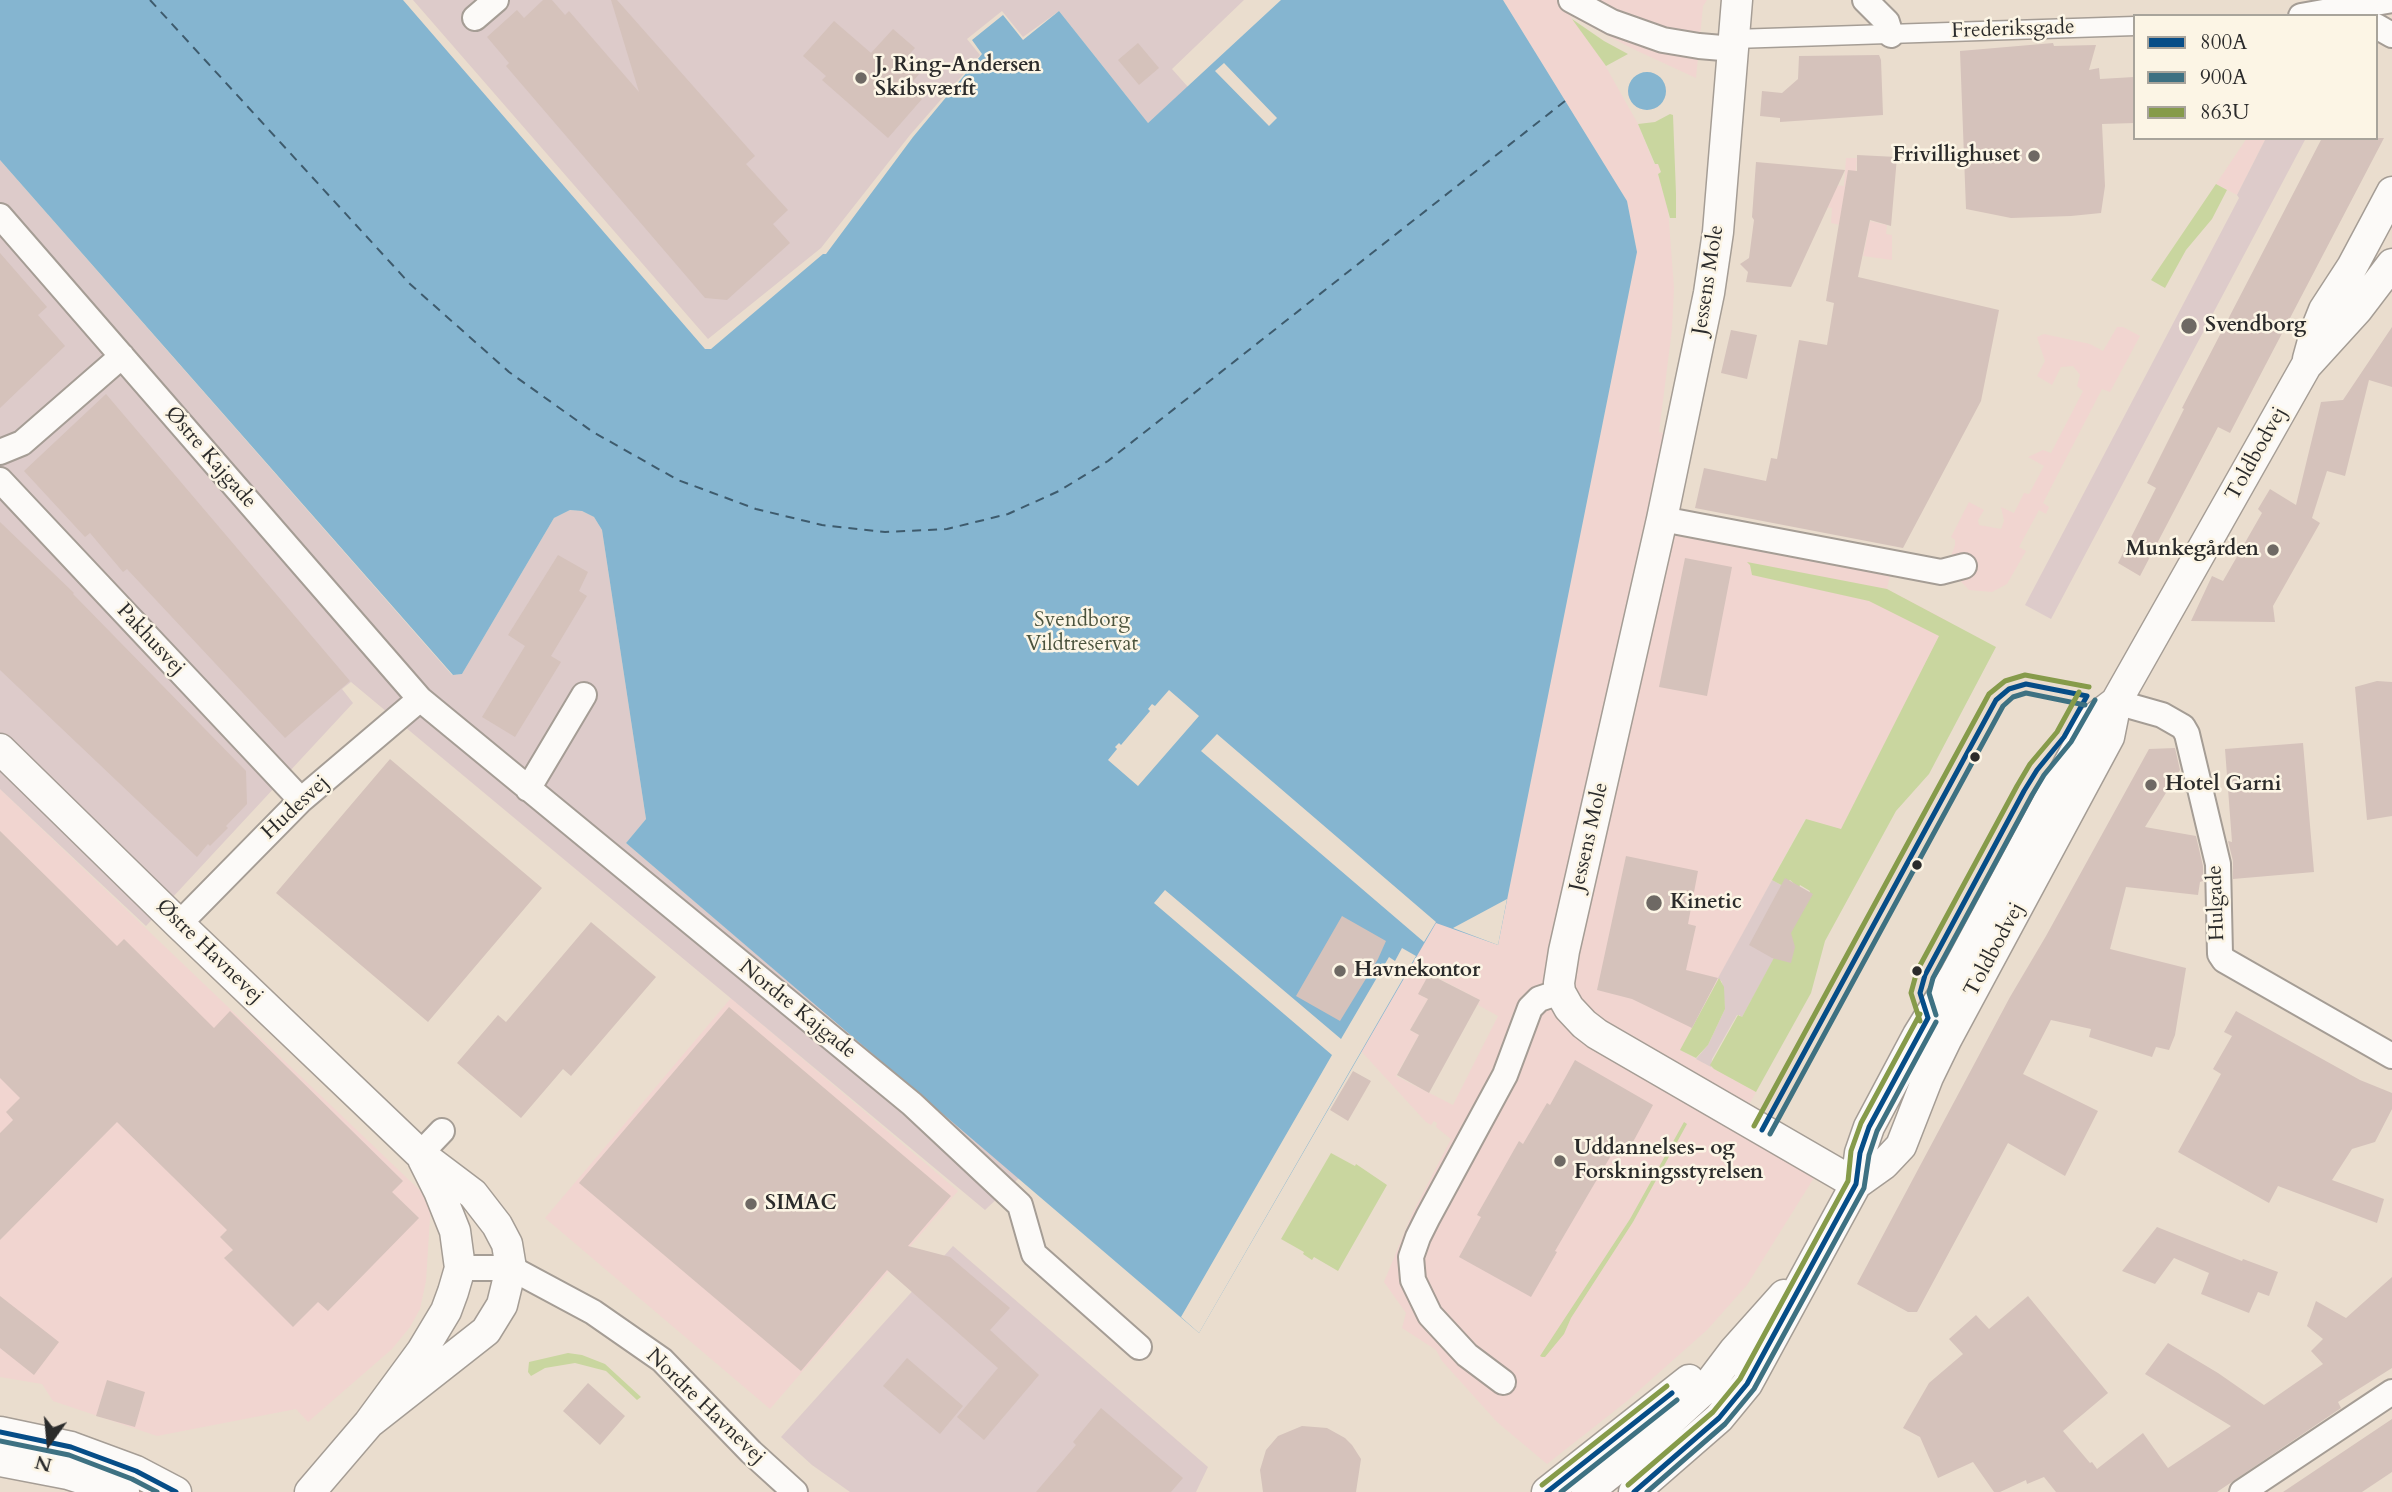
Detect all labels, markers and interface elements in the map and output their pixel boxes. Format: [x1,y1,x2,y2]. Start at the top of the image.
legend [2133,14,2378,140]
street label: Frederiksgade [1951,15,2075,45]
text: 800A [2200,28,2247,57]
place label: J. Ring-Andersen Skibsværft [875,53,1041,103]
text: 900A [2200,63,2247,92]
marker: J. Ring-Andersen Skibsværft [853,70,869,86]
text: 863U [2200,98,2249,127]
place label: Frivillighuset [1892,143,2020,169]
marker: Frivillighuset [2026,148,2042,164]
street label: Jessens Mole [1688,223,1730,337]
place label: Svendborg [2205,313,2306,339]
marker: Svendborg [2179,316,2199,336]
street label: Østre Kajgade [159,402,261,514]
street label: Toldbodvej [2221,403,2293,505]
place label: Munkegården [2125,537,2259,563]
marker: Munkegården [2265,542,2281,558]
street label: Pakhusvej [110,599,190,681]
park label: Svendborg Vildtreservat [1026,608,1138,658]
unlabelled marker [1968,750,1982,764]
street label: Hudesvej [257,771,335,845]
place label: Hotel Garni [2165,772,2281,798]
marker: Hotel Garni [2143,777,2159,793]
street label: Jessens Mole [1565,780,1615,894]
unlabelled marker [1910,858,1924,872]
street label: Hulgade [2203,865,2231,941]
place label: Kinetic [1670,890,1742,916]
marker: Kinetic [1644,893,1664,913]
street label: Østre Havnevej [150,895,268,1009]
street label: Toldbodvej [1960,899,2030,1001]
street label: Nordre Kajgade [733,955,861,1065]
place label: Havnekontor [1354,958,1480,984]
marker: Havnekontor [1332,963,1348,979]
unlabelled marker [1910,964,1924,978]
place label: Uddannelses- og Forskningsstyrelsen [1574,1136,1763,1186]
marker: Uddannelses- og Forskningsstyrelsen [1552,1153,1568,1169]
place label: SIMAC [765,1191,837,1217]
marker: SIMAC [743,1196,759,1212]
street label: Nordre Havnevej [640,1344,770,1470]
north arrow [14,1408,84,1478]
text: N [32,1449,55,1478]

